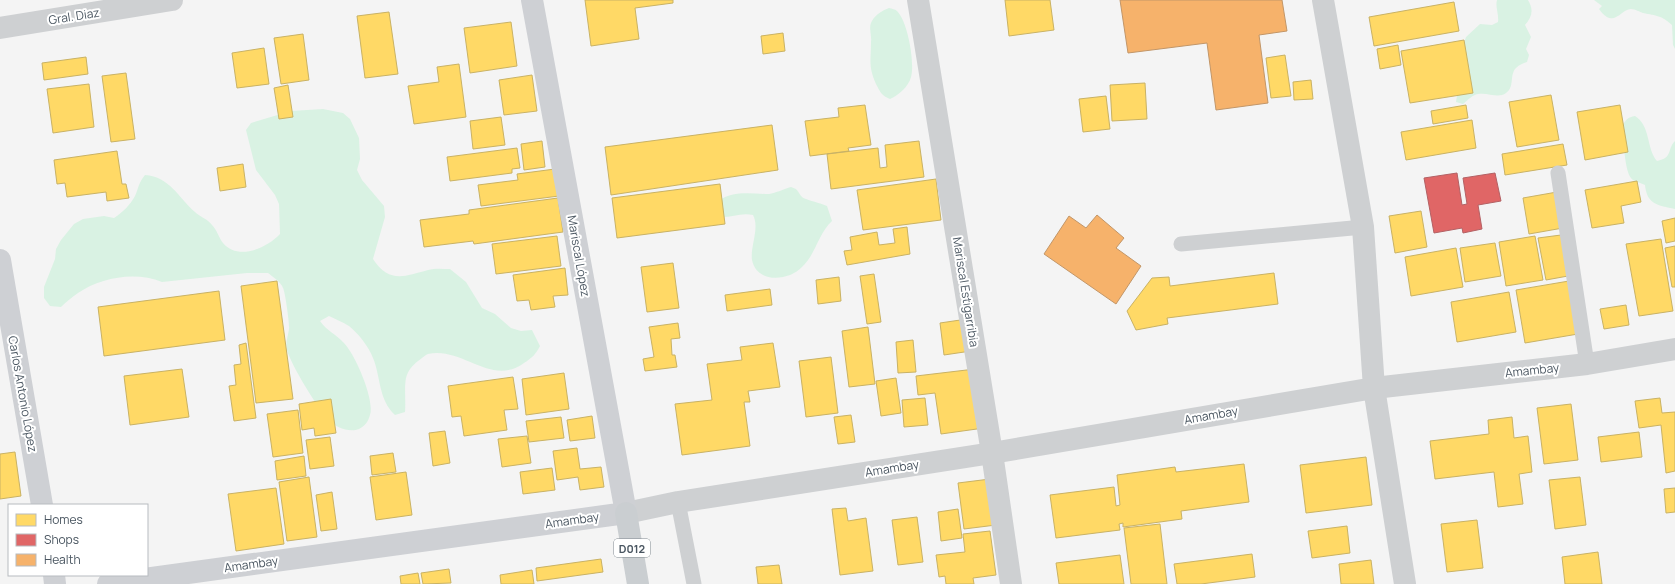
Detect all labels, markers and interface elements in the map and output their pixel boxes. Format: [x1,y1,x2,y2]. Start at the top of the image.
street label: Gral. Diaz [47,4,101,28]
street label: Mariscal López [563,214,595,298]
street label: Mariscal Estigarribia [949,236,983,348]
street label: Carlos Antonio López [4,335,42,453]
street label: Amambay [1504,359,1561,381]
street label: Amambay [1183,402,1240,428]
street label: Amambay [864,455,921,481]
legend [8,504,148,576]
street label: Amambay [544,508,601,532]
text: Homes [44,511,83,528]
text: Shops [44,531,79,548]
road number: D012 [614,539,650,557]
text: Health [44,551,81,568]
street label: Amambay [223,552,280,576]

